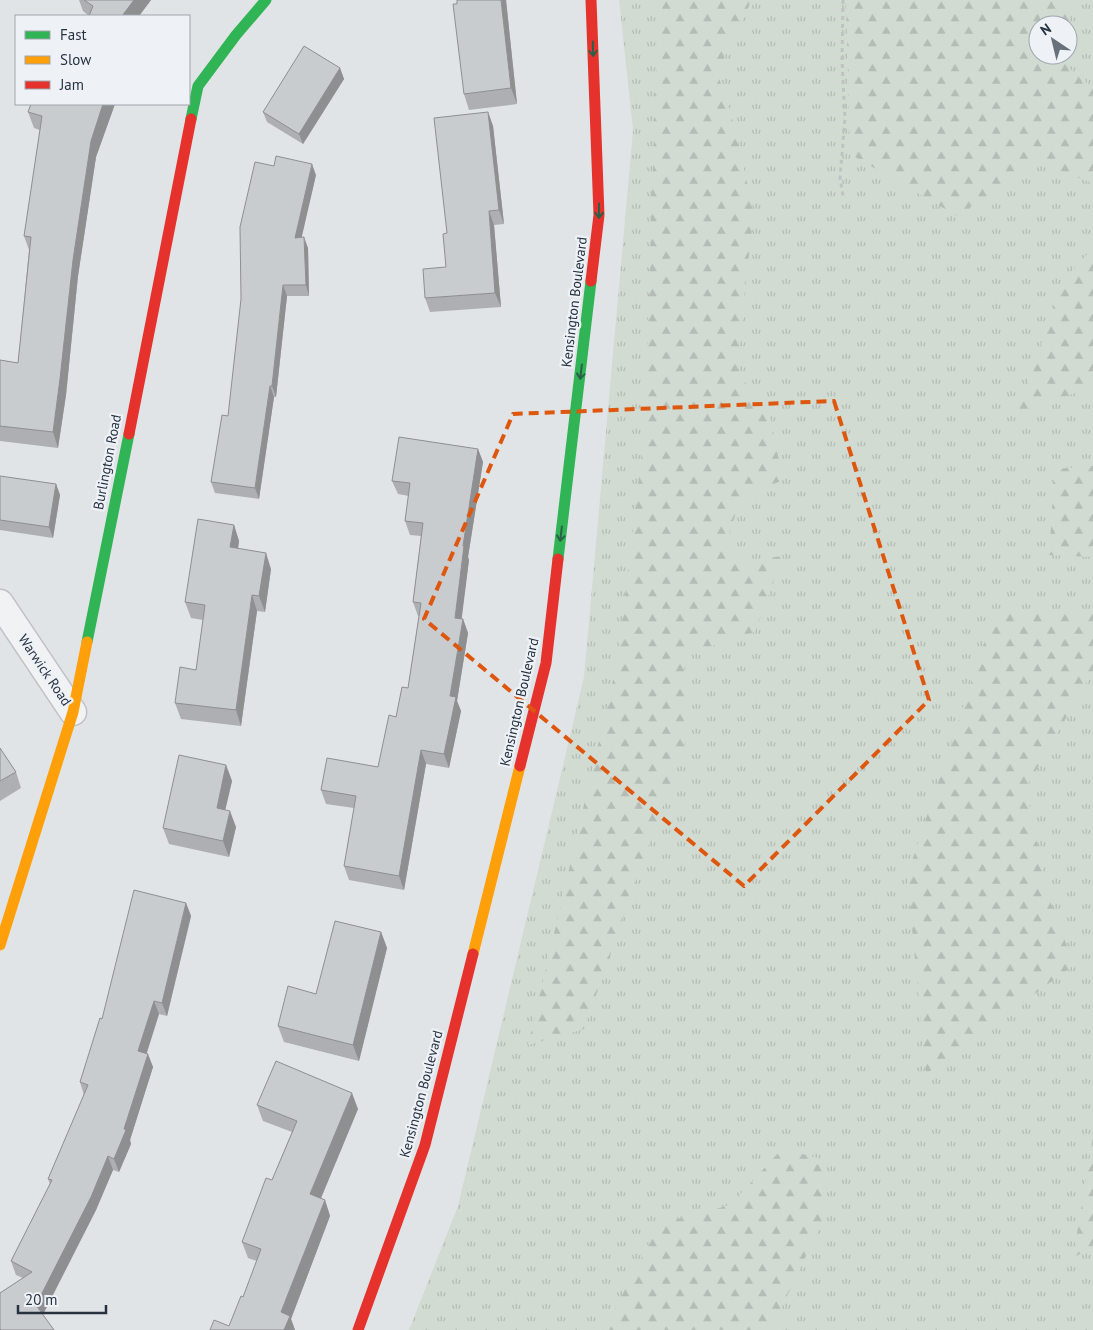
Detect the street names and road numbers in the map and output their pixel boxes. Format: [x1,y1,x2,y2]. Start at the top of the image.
street label: Kensington Boulevard [557,236,591,368]
street label: Burlington Road [89,413,125,511]
street label: Warwick Road [14,631,76,709]
street label: Kensington Boulevard [495,636,543,768]
street label: Kensington Boulevard [395,1028,447,1160]

